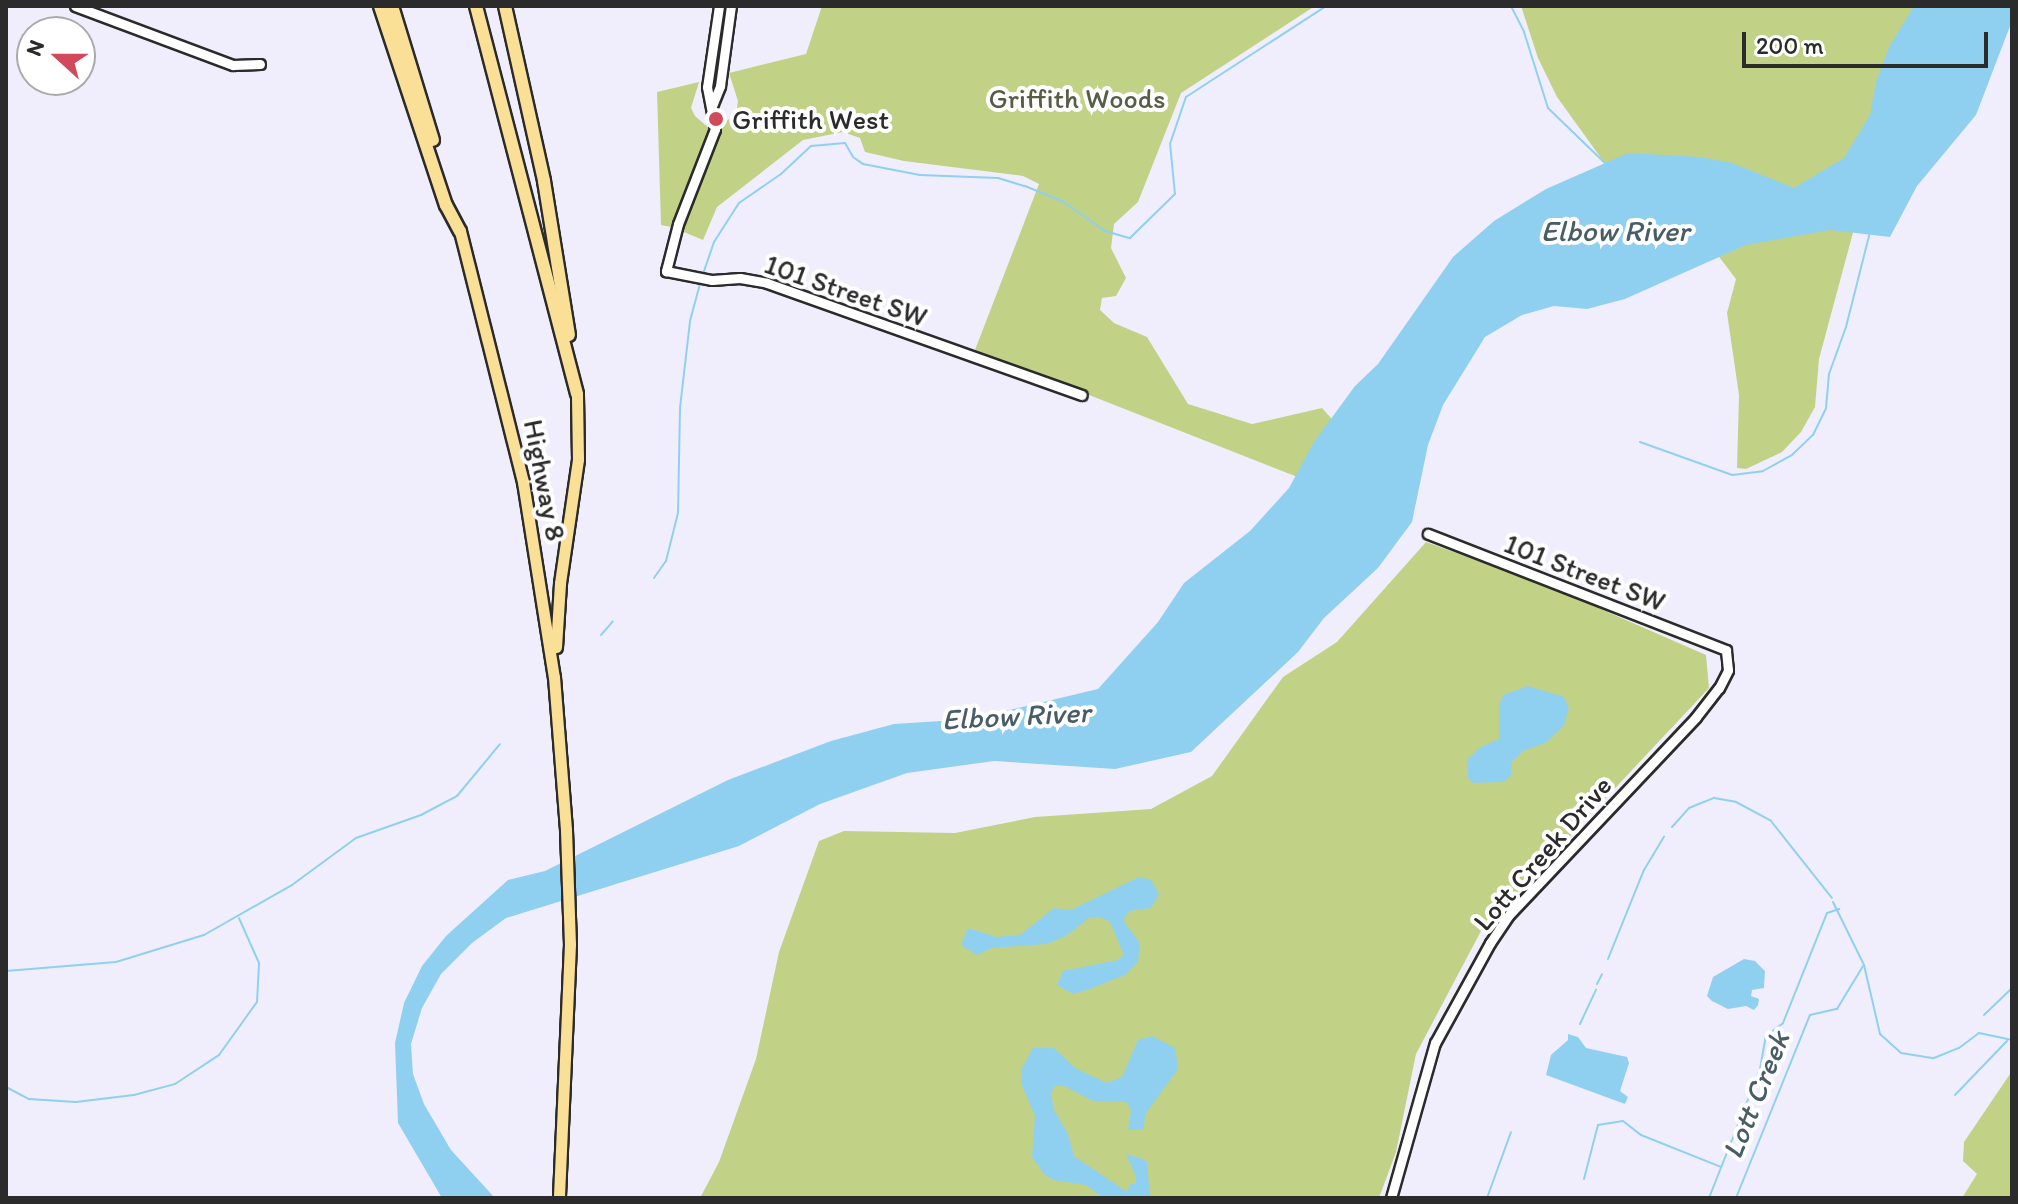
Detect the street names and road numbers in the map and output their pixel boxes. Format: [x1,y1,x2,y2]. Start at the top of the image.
street label: 101 Street SW [760,247,932,333]
street label: Highway 8 [517,417,573,543]
street label: 101 Street SW [1500,526,1670,618]
street label: Lott Creek Drive [1466,769,1618,937]

